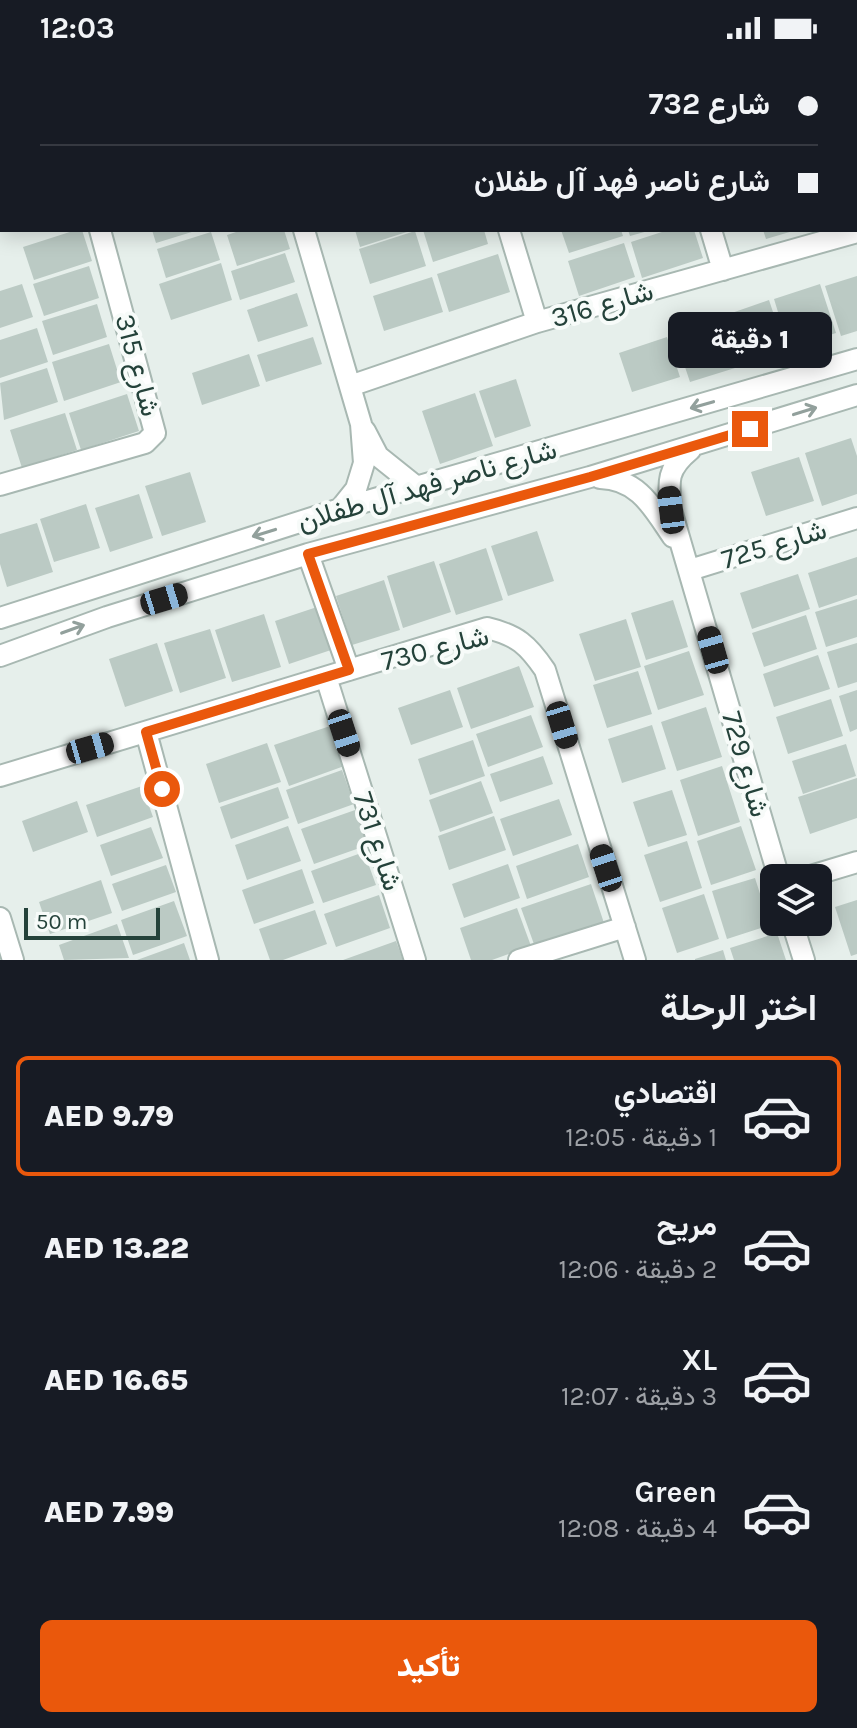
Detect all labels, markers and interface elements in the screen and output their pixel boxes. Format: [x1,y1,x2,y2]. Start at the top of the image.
text: 12:03 [40,10,115,46]
text: شارع 732 [648,86,770,122]
text: شارع ناصر فهد آل طفلان [474,163,770,199]
street label: شارع 316 [547,274,657,336]
street label: شارع 315 [107,310,167,420]
callout: 1 دقيقة [668,313,832,369]
text: 1 دقيقة [711,324,789,355]
one-way arrow [689,398,715,413]
one-way arrow [793,403,818,418]
route end [732,411,768,447]
street label: شارع ناصر فهد آل طفلان [293,432,561,540]
car [656,485,686,535]
street label: شارع 725 [717,512,831,578]
one-way arrow [252,527,277,541]
car [138,581,190,617]
street label: شارع 730 [378,619,492,679]
one-way arrow [60,621,85,635]
car [695,624,731,676]
car [544,699,580,751]
car [325,706,363,760]
street label: شارع 729 [713,707,777,821]
car [64,730,116,766]
route start [144,771,180,807]
street label: شارع 731 [345,787,409,895]
car [587,841,625,895]
map controls [760,864,832,936]
button: layers [760,864,832,936]
scale bar [24,904,160,940]
text: 50 m [36,909,87,935]
text: اختر الرحلة [660,987,817,1029]
text: اقتصادي [614,1075,717,1111]
icon: car [741,1080,813,1152]
text: AED 9.79 [44,1098,174,1134]
text: 1 دقيقة · 12:05 [565,1122,717,1153]
text: مريح [657,1207,717,1243]
icon: car [741,1212,813,1284]
text: AED 13.22 [44,1230,189,1266]
text: 2 دقيقة · 12:06 [559,1254,717,1285]
text: XL [682,1342,717,1378]
icon: car [741,1344,813,1416]
text: AED 16.65 [44,1362,188,1398]
text: 3 دقيقة · 12:07 [561,1381,717,1412]
text: Green [634,1474,717,1510]
icon: car [741,1476,813,1548]
text: AED 7.99 [44,1494,174,1530]
text: 4 دقيقة · 12:08 [558,1513,717,1544]
button: تأكيد [40,1620,817,1712]

